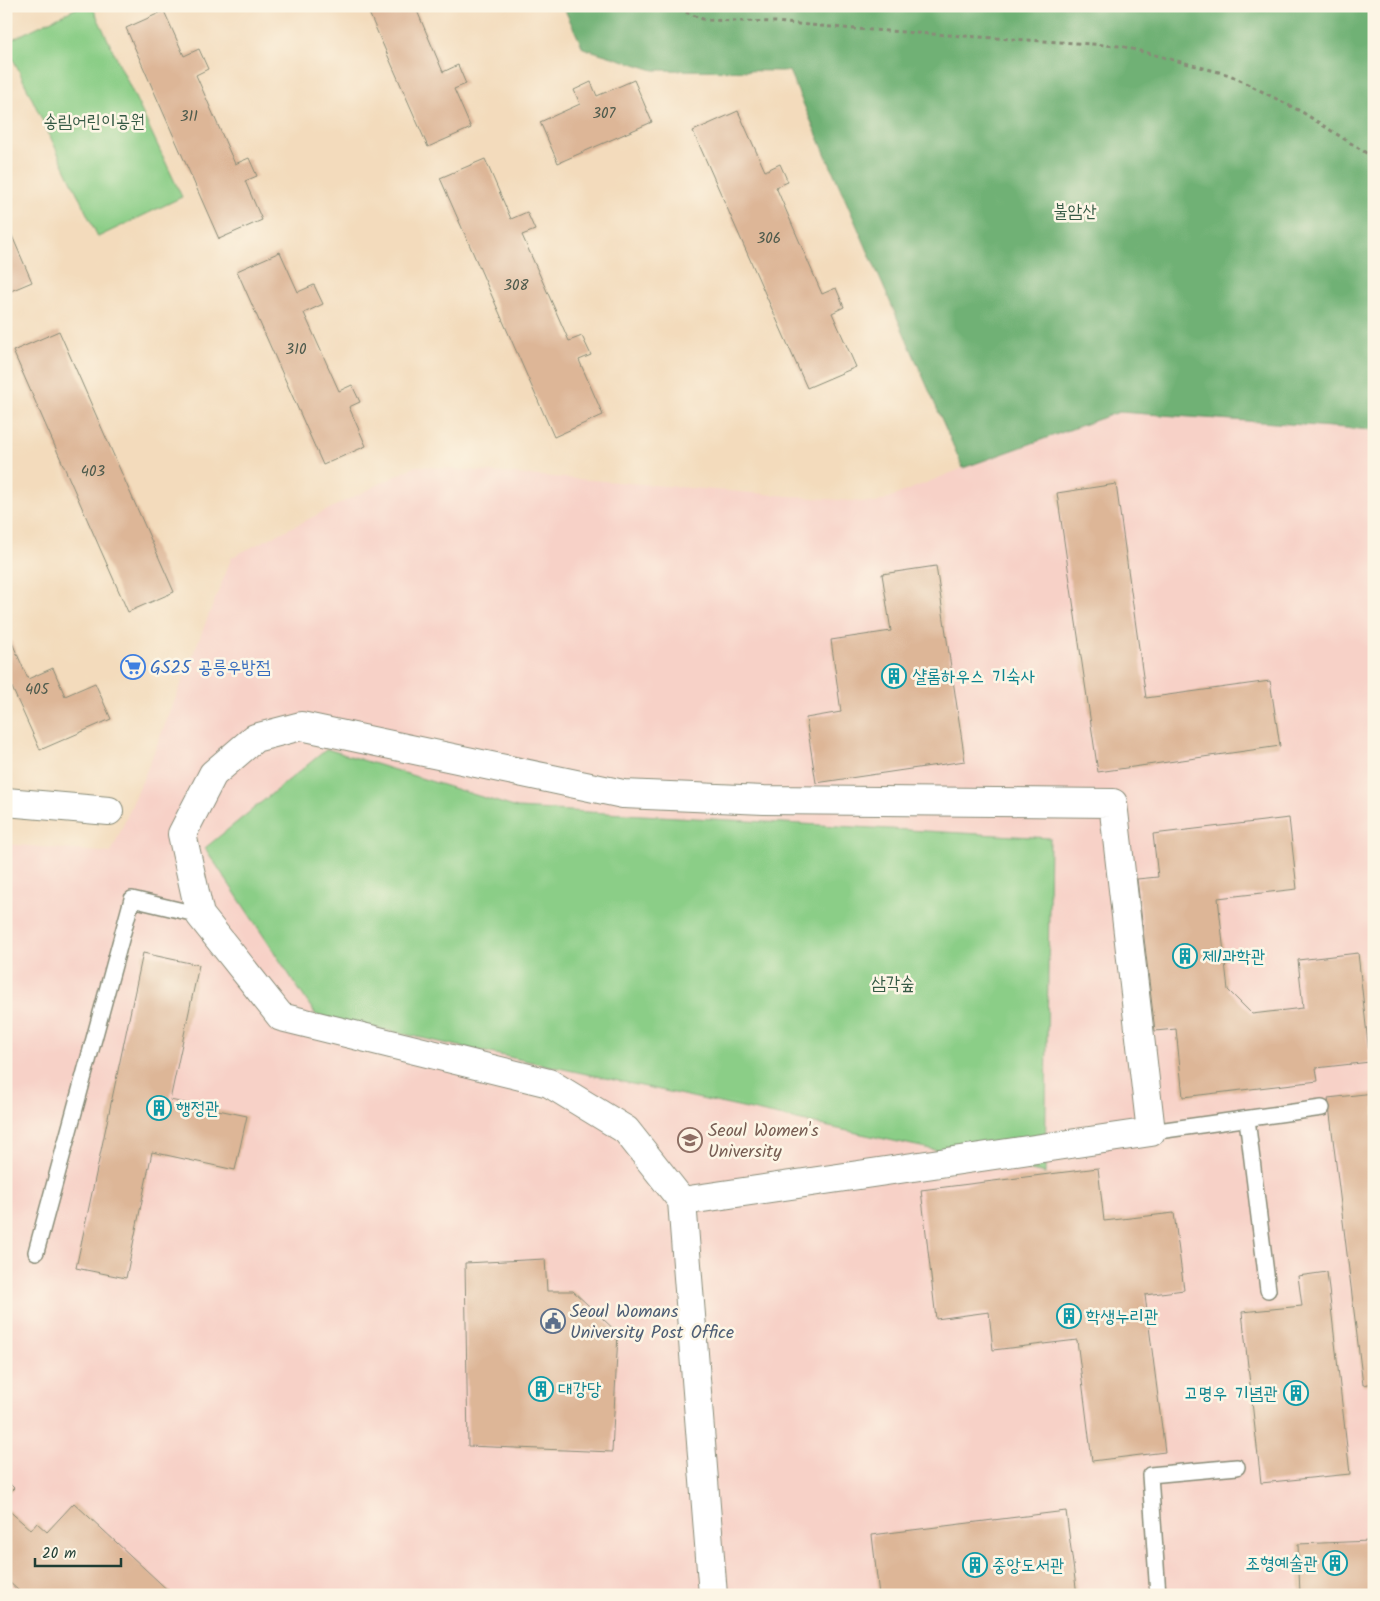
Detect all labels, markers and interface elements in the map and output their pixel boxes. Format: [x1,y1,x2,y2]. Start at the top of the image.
house number: 307 [593,102,617,126]
house number: 311 [180,105,198,129]
park label: 송림어린이공원 [43,108,145,137]
park label: 불암산 [1053,198,1097,227]
house number: 306 [757,227,781,251]
house number: 308 [503,274,530,298]
house number: 310 [286,338,307,362]
house number: 403 [81,460,106,484]
supermarket icon: GS25 공릉우방점 [120,654,146,680]
place label: GS25 공릉우방점 [150,654,271,683]
building icon: 샬롬하우스 기숙사 [881,663,907,689]
place label: 샬롬하우스 기숙사 [912,663,1036,692]
house number: 405 [25,678,50,702]
building icon: 제1과학관 [1172,943,1198,969]
place label: 제1과학관 [1202,943,1266,972]
park label: 삼각숲 [871,970,915,999]
building icon: 행정관 [146,1095,172,1121]
place label: 행정관 [176,1095,219,1124]
place label: Seoul Women's University [708,1117,819,1167]
school or university icon: Seoul Women's University [677,1127,703,1153]
place label: Seoul Womans University Post Office [570,1298,734,1348]
building icon: 학생누리관 [1056,1303,1082,1329]
place label: 학생누리관 [1086,1303,1158,1332]
public building icon: Seoul Womans University Post Office [540,1308,566,1334]
building icon: 대강당 [528,1376,554,1402]
place label: 대강당 [558,1376,602,1405]
place label: 고명우 기념관 [1184,1380,1278,1409]
building icon: 고명우 기념관 [1283,1380,1309,1406]
scale bar [35,1536,121,1568]
text: 20 m [42,1542,76,1566]
place label: 조형예술관 [1246,1550,1318,1579]
building icon: 조형예술관 [1322,1550,1348,1576]
building icon: 중앙도서관 [962,1552,988,1578]
place label: 중앙도서관 [992,1552,1064,1581]

